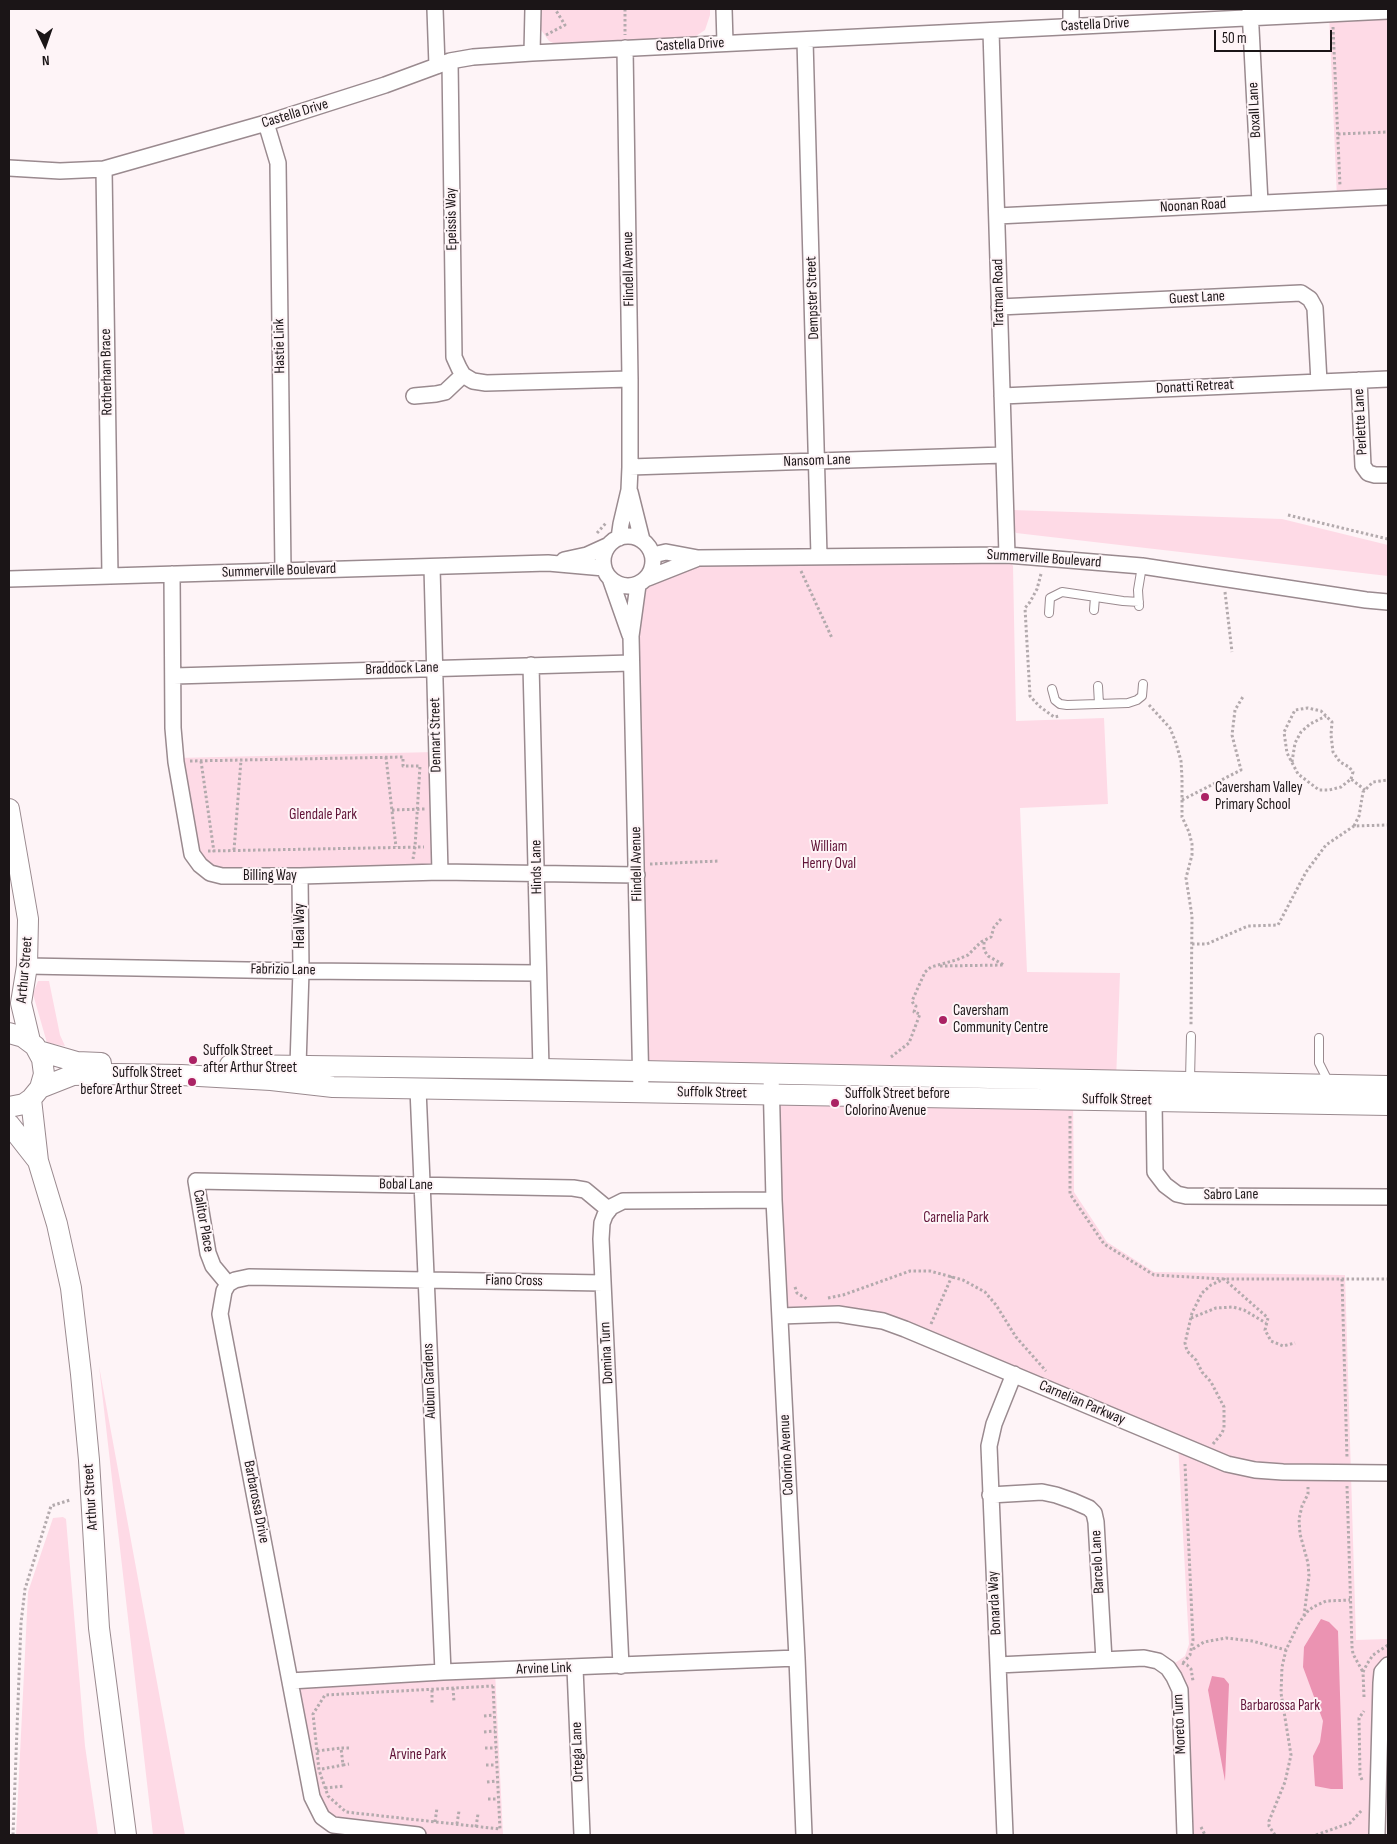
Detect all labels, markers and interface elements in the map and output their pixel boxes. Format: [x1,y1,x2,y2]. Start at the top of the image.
street label: Castella Drive [1060,14,1130,36]
north arrow [20,20,70,70]
scale bar [1217,20,1334,52]
text: 50 m [1222,29,1247,48]
street label: Castella Drive [655,34,725,56]
text: N [42,52,50,69]
street label: Boxall Lane [1245,82,1265,138]
street label: Castella Drive [260,95,330,133]
street label: Epeissis Way [442,187,462,251]
street label: Noonan Road [1160,195,1226,217]
street label: Flindell Avenue [619,231,639,307]
street label: Dempster Street [803,256,823,340]
street label: Tratman Road [989,259,1009,327]
street label: Guest Lane [1169,288,1225,308]
street label: Hastie Link [271,318,289,374]
street label: Rotherham Brace [97,328,117,416]
street label: Donatti Retreat [1156,376,1234,398]
street label: Perlette Lane [1350,388,1372,456]
street label: Nansom Lane [783,451,851,471]
street label: Summerville Boulevard [986,546,1102,572]
street label: Summerville Boulevard [221,560,337,582]
street label: Braddock Lane [365,659,439,679]
street label: Dennart Street [426,697,446,773]
place label: Caversham Valley Primary School [1215,779,1302,814]
marker: Caversham Valley Primary School [1199,791,1211,803]
park label: Glendale Park [289,806,357,824]
street label: Flindell Avenue [627,826,647,902]
park label: William Henry Oval [802,838,856,873]
street label: Hinds Lane [528,840,546,894]
street label: Billing Way [243,867,297,885]
street label: Heal Way [291,903,309,949]
street label: Arthur Street [13,936,37,1004]
street label: Fabrizio Lane [250,960,316,980]
place label: Caversham Community Centre [953,1002,1048,1037]
marker: Caversham Community Centre [937,1014,949,1026]
place label: Suffolk Street after Arthur Street [203,1042,297,1077]
marker: Suffolk Street after Arthur Street [187,1054,199,1066]
place label: Suffolk Street before Arthur Street [80,1064,182,1099]
marker: Suffolk Street before Arthur Street [186,1076,198,1088]
street label: Suffolk Street [677,1083,747,1103]
place label: Suffolk Street before Colorino Avenue [845,1085,950,1120]
street label: Suffolk Street [1082,1090,1152,1110]
marker: Suffolk Street before Colorino Avenue [829,1097,841,1109]
street label: Bobal Lane [379,1176,433,1194]
street label: Sabro Lane [1203,1186,1259,1204]
street label: Calitor Place [189,1188,217,1254]
park label: Carnelia Park [923,1209,989,1227]
street label: Fiano Cross [485,1271,543,1291]
street label: Domina Turn [596,1321,618,1385]
street label: Aubun Gardens [420,1343,440,1419]
street label: Carnelian Parkway [1036,1377,1128,1429]
street label: Colorino Avenue [776,1414,798,1496]
street label: Barbarossa Drive [239,1459,273,1545]
street label: Arthur Street [80,1463,102,1531]
street label: Barcelo Lane [1087,1530,1109,1594]
street label: Bonarda Way [984,1570,1006,1636]
street label: Arvine Link [516,1659,572,1679]
street label: Moreto Turn [1169,1693,1191,1755]
park label: Barbarossa Park [1240,1697,1320,1715]
street label: Ortega Lane [568,1722,588,1782]
park label: Arvine Park [390,1746,446,1764]

